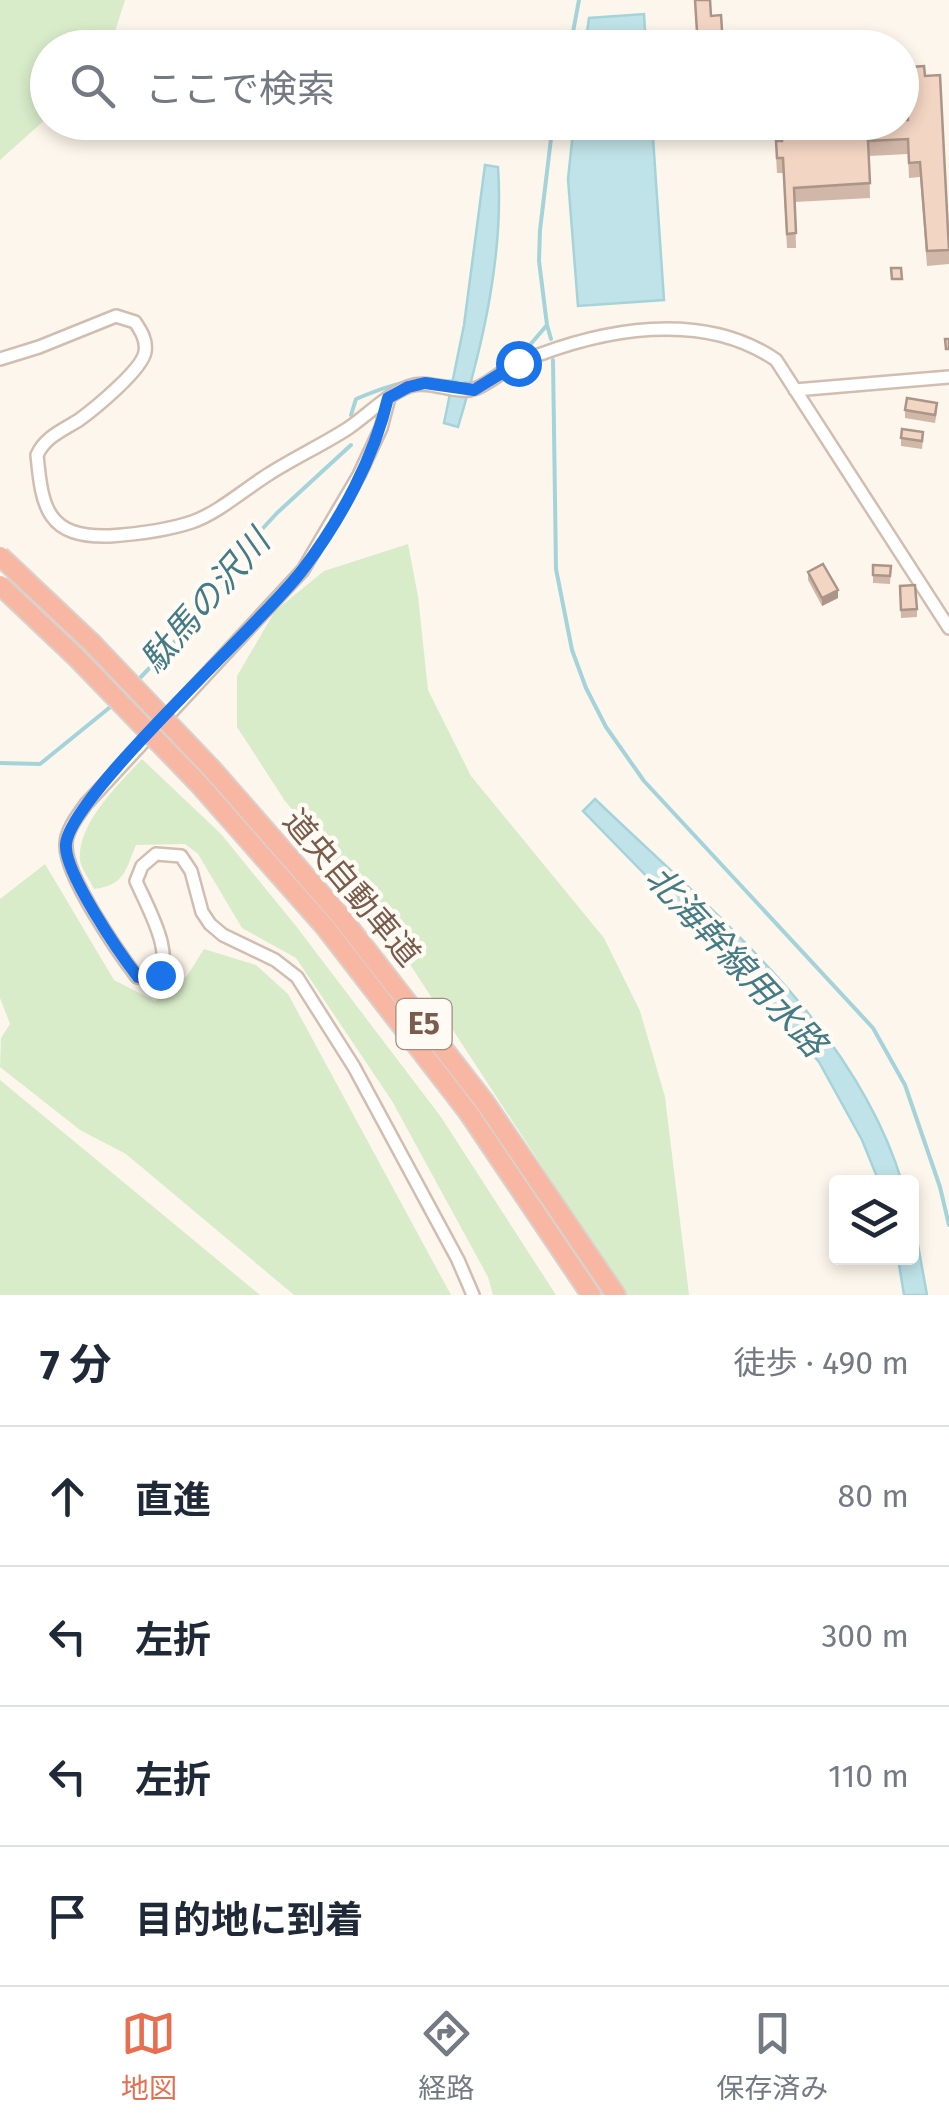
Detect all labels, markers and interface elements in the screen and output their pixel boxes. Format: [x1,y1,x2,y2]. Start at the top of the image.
search box [30,30,919,140]
icon: search [65,58,120,113]
text: ここで検索 [145,66,335,112]
route start [496,341,542,387]
water label: 駄馬の沢川 [132,518,281,681]
street label: 道央自動車道 [276,802,428,974]
water label: 北海幹線用水路 [637,857,837,1067]
route end [138,953,184,999]
road number: E5 [396,999,452,1049]
map controls [829,1175,919,1265]
button: layers [829,1175,919,1265]
text: 7 分 [40,1340,112,1390]
text: 徒歩 · 490 m [733,1344,909,1382]
icon: ahead [40,1469,95,1524]
text: 直進 [135,1477,211,1523]
text: 80 m [838,1477,909,1515]
icon: left [40,1609,95,1664]
text: 左折 [135,1617,211,1663]
text: 300 m [821,1617,909,1655]
icon: left [40,1749,95,1804]
text: 左折 [135,1757,211,1803]
text: 110 m [828,1757,909,1795]
icon: arrive [40,1889,95,1944]
text: 目的地に到着 [135,1897,363,1943]
tab: 地図 [121,2006,177,2106]
tab: 経路 [418,2006,474,2106]
tab: 保存済み [716,2006,828,2106]

